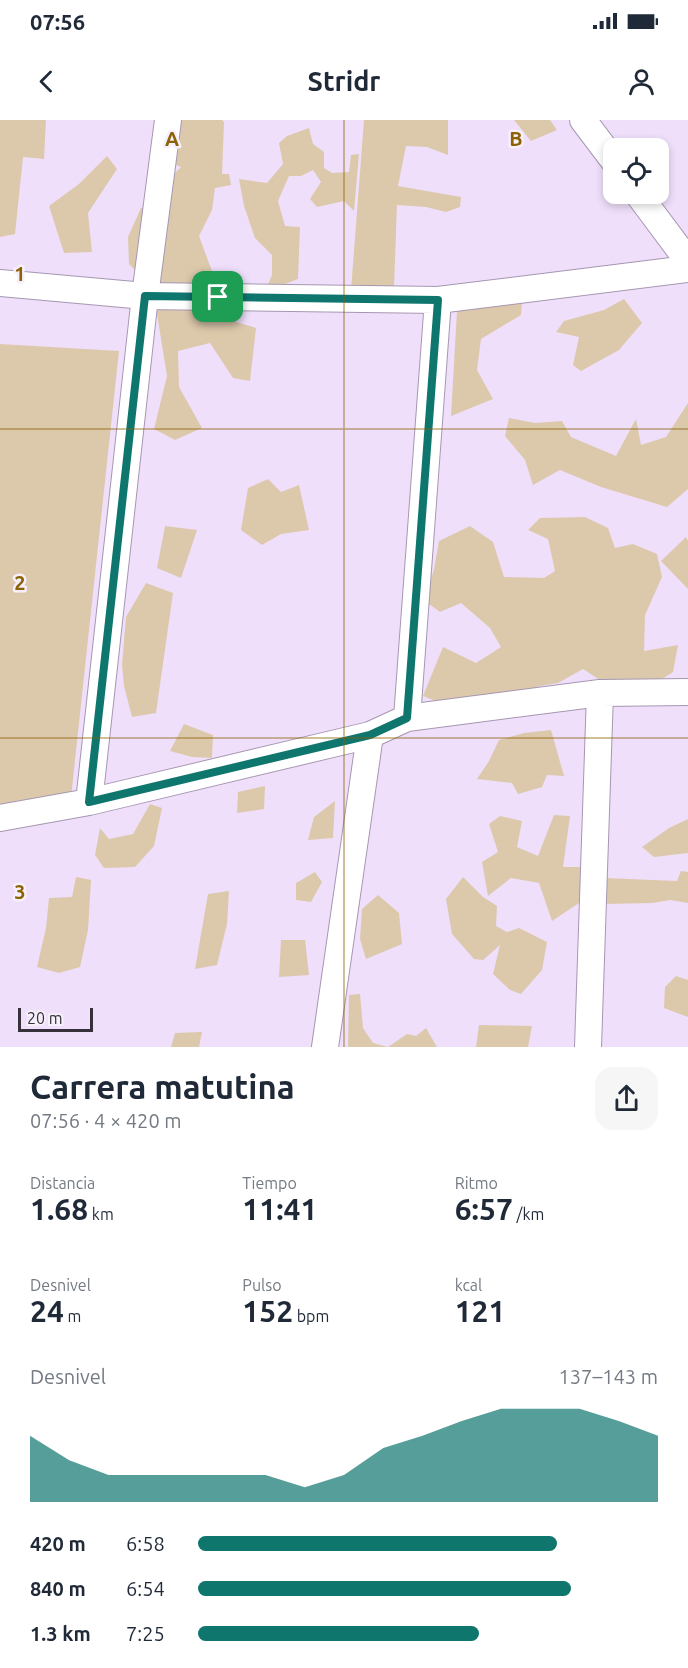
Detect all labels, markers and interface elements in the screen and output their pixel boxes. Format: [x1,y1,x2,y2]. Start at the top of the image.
text: 07:56 [30,9,85,34]
icon: back [30,65,63,98]
icon: person [625,65,658,98]
text: Stridr [308,66,380,96]
text: A [165,127,179,150]
text: B [509,127,523,150]
map controls [603,138,669,204]
button: locate [603,138,669,204]
text: 1 [14,262,26,285]
pin [192,271,243,322]
icon: arrive [201,280,234,313]
text: 2 [14,571,26,594]
text: 3 [14,880,26,903]
scale bar [18,1005,93,1032]
text: 20 m [27,1009,63,1027]
button: share [595,1067,658,1130]
text: Carrera matutina [30,1068,295,1105]
text: 07:56 · 4 × 420 m [30,1109,182,1132]
text: Distancia [30,1174,95,1192]
text: Tiempo [242,1174,297,1192]
text: Ritmo [455,1174,498,1192]
text: 1.68 [30,1192,88,1226]
text: 11:41 [242,1192,317,1226]
text: 6:57 [455,1192,513,1226]
text: km [88,1205,114,1223]
text: /km [513,1205,544,1223]
text: Desnivel [30,1276,91,1294]
text: Pulso [242,1276,282,1294]
text: kcal [455,1276,482,1294]
text: 24 [30,1294,64,1328]
text: 152 [242,1294,293,1328]
text: 121 [455,1294,505,1328]
text: m [64,1307,81,1325]
text: bpm [293,1307,329,1325]
text: Desnivel [30,1365,106,1388]
text: 137–143 m [559,1365,658,1388]
text: 420 m [30,1532,86,1555]
text: 6:58 [126,1532,165,1555]
text: 840 m [30,1577,86,1600]
text: 6:54 [126,1577,165,1600]
text: 1.3 km [30,1622,91,1645]
text: 7:25 [126,1622,165,1645]

